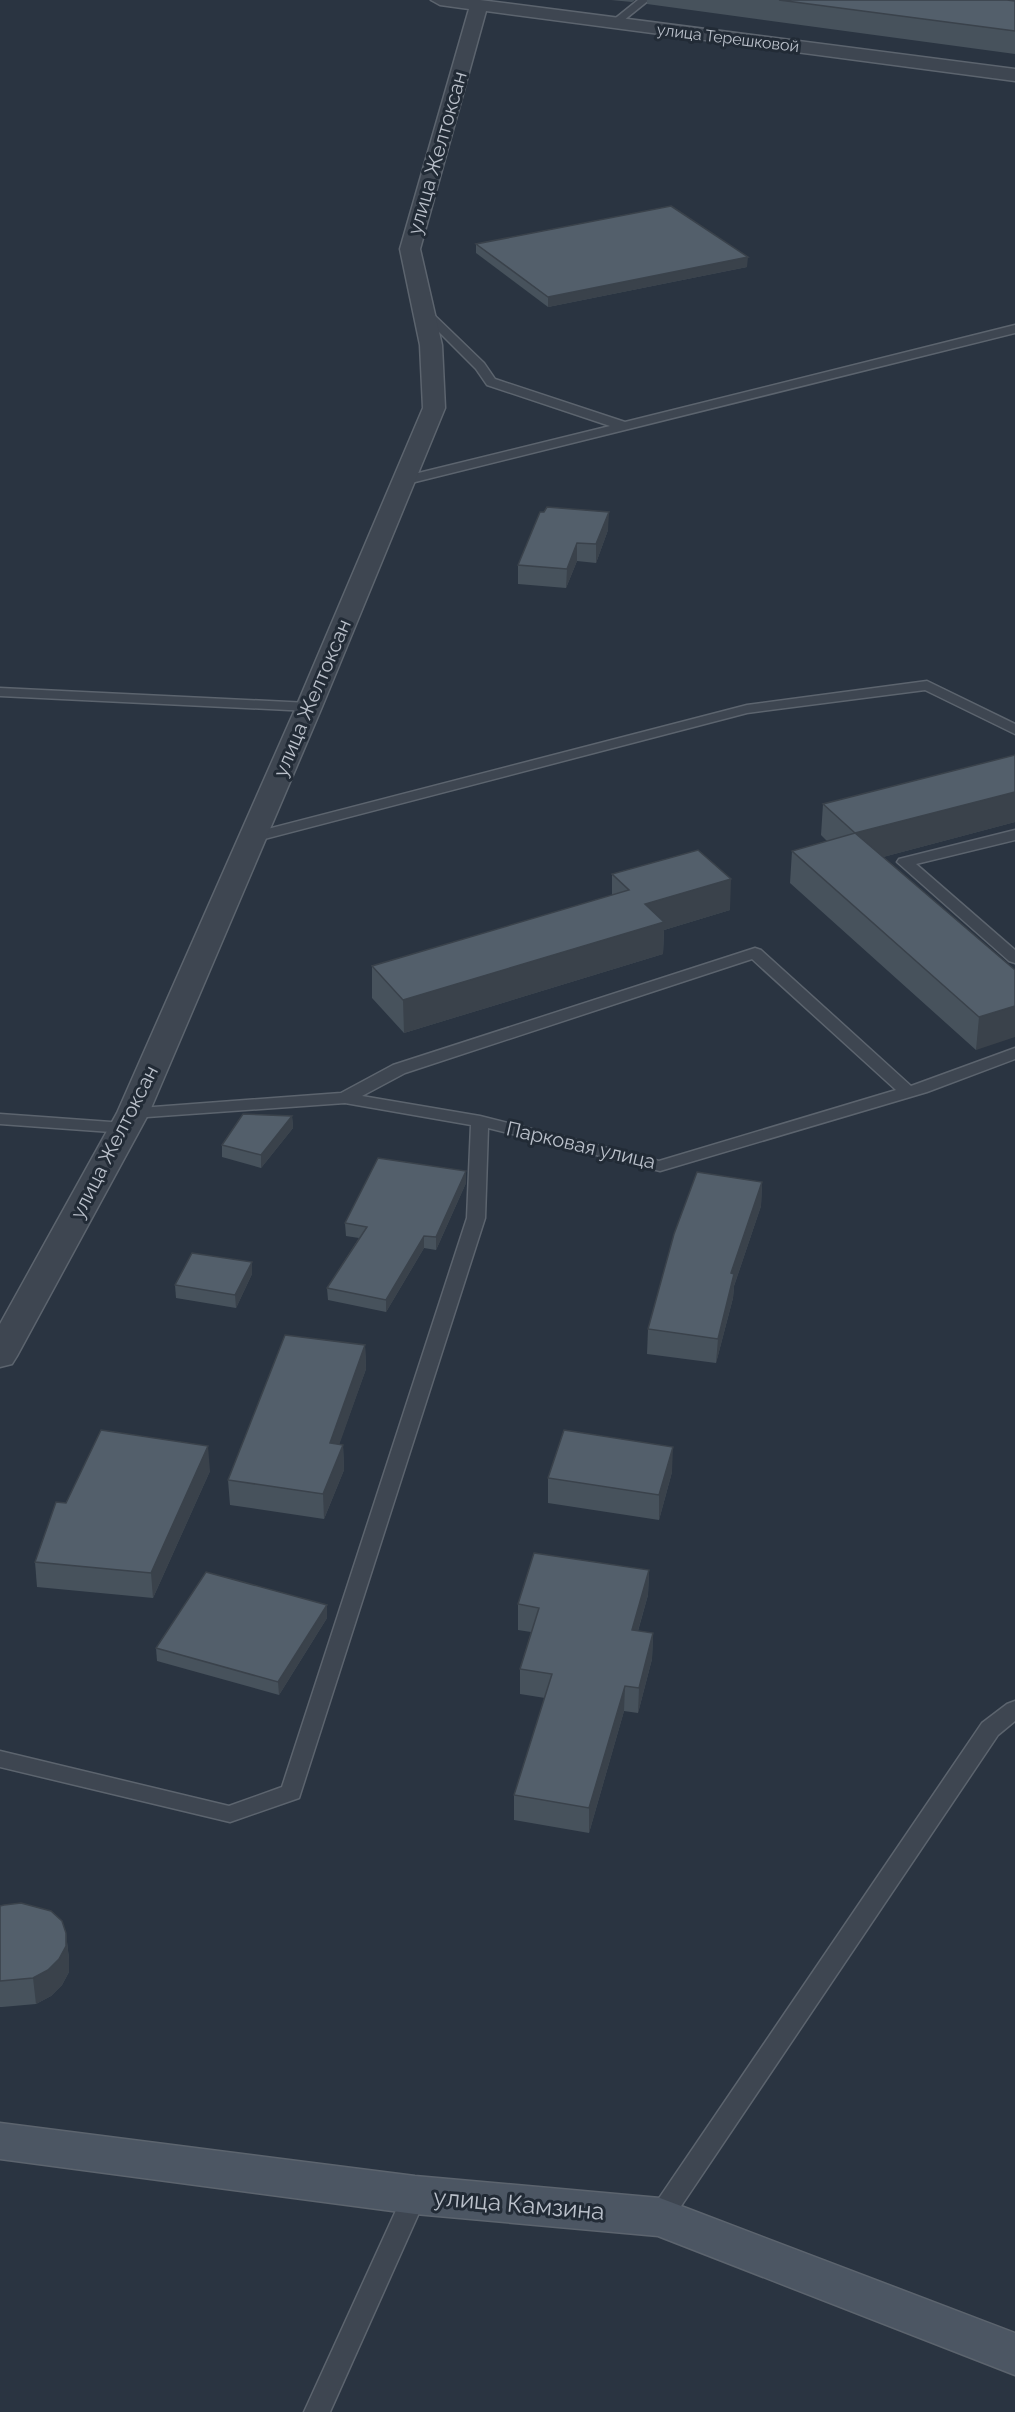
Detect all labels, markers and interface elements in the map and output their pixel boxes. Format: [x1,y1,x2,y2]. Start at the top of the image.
street label: улица Терешковой [656,20,800,56]
street label: улица Желтоксан [402,69,472,237]
street label: улица Желтоксан [268,616,356,780]
street label: улица Желтоксан [65,1061,163,1223]
street label: Парковая улица [504,1116,658,1174]
street label: улица Камзина [432,2182,606,2226]

